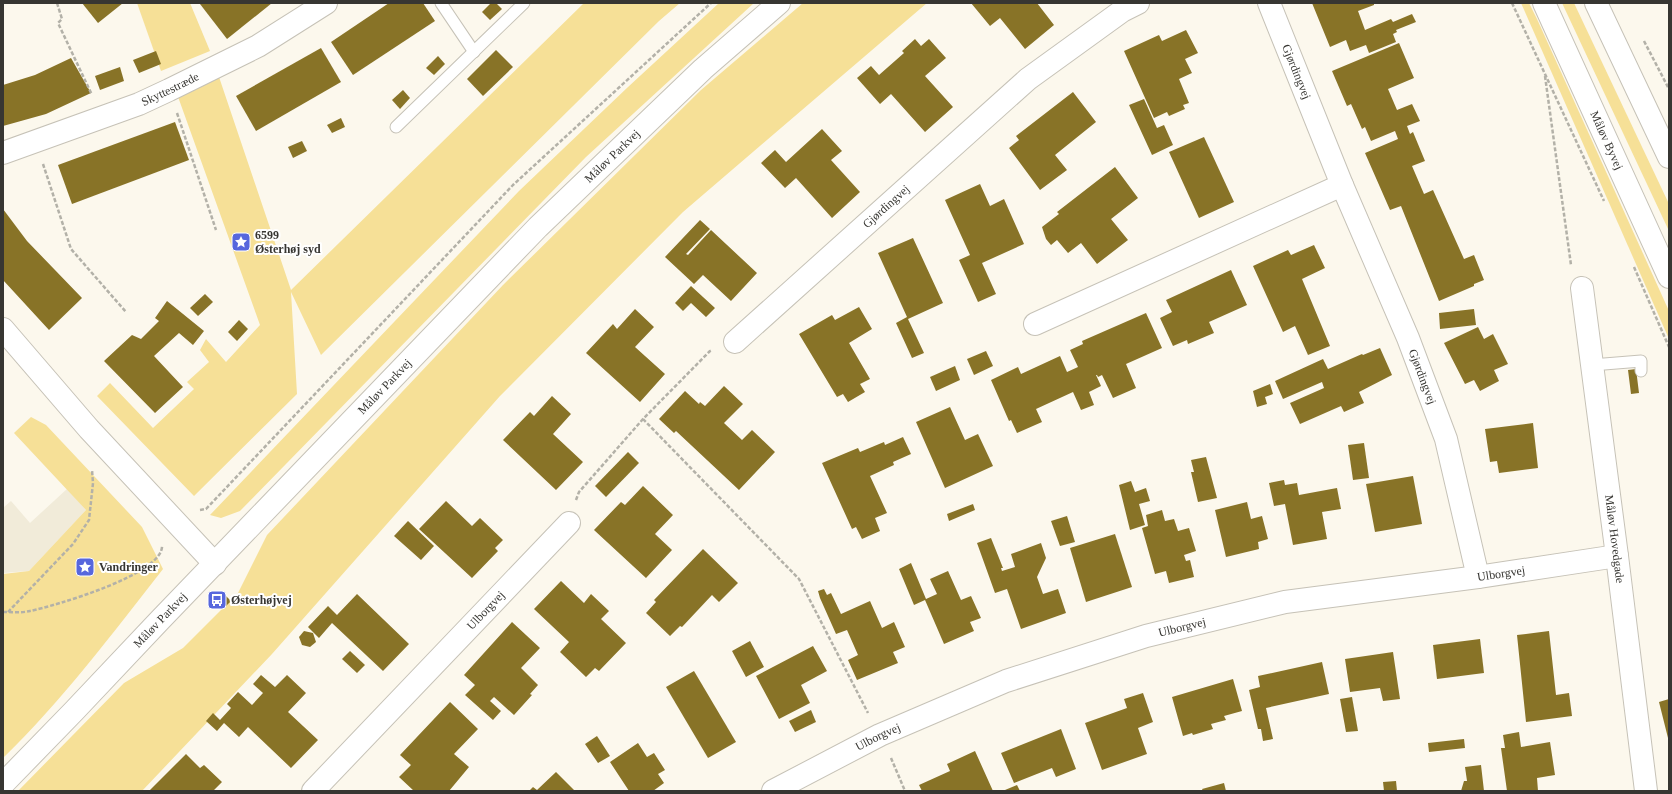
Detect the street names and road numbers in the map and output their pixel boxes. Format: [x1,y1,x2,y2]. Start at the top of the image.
street label: Gjørdingvej [1279,42,1314,101]
street label: Skyttestræde [139,69,201,109]
street label: Måløv Byvej [1587,109,1626,172]
street label: Måløv Parkvej [582,126,643,186]
street label: Gjørdingvej [860,182,912,231]
street label: Gjørdingvej [1406,347,1439,406]
street label: Måløv Parkvej [355,356,414,417]
street label: Måløv Hovedgade [1602,494,1627,584]
street label: Ulborgvej [1476,563,1526,584]
street label: Ulborgvej [464,588,507,633]
street label: Måløv Parkvej [130,590,190,651]
street label: Ulborgvej [1157,615,1207,640]
street label: Ulborgvej [853,720,902,754]

